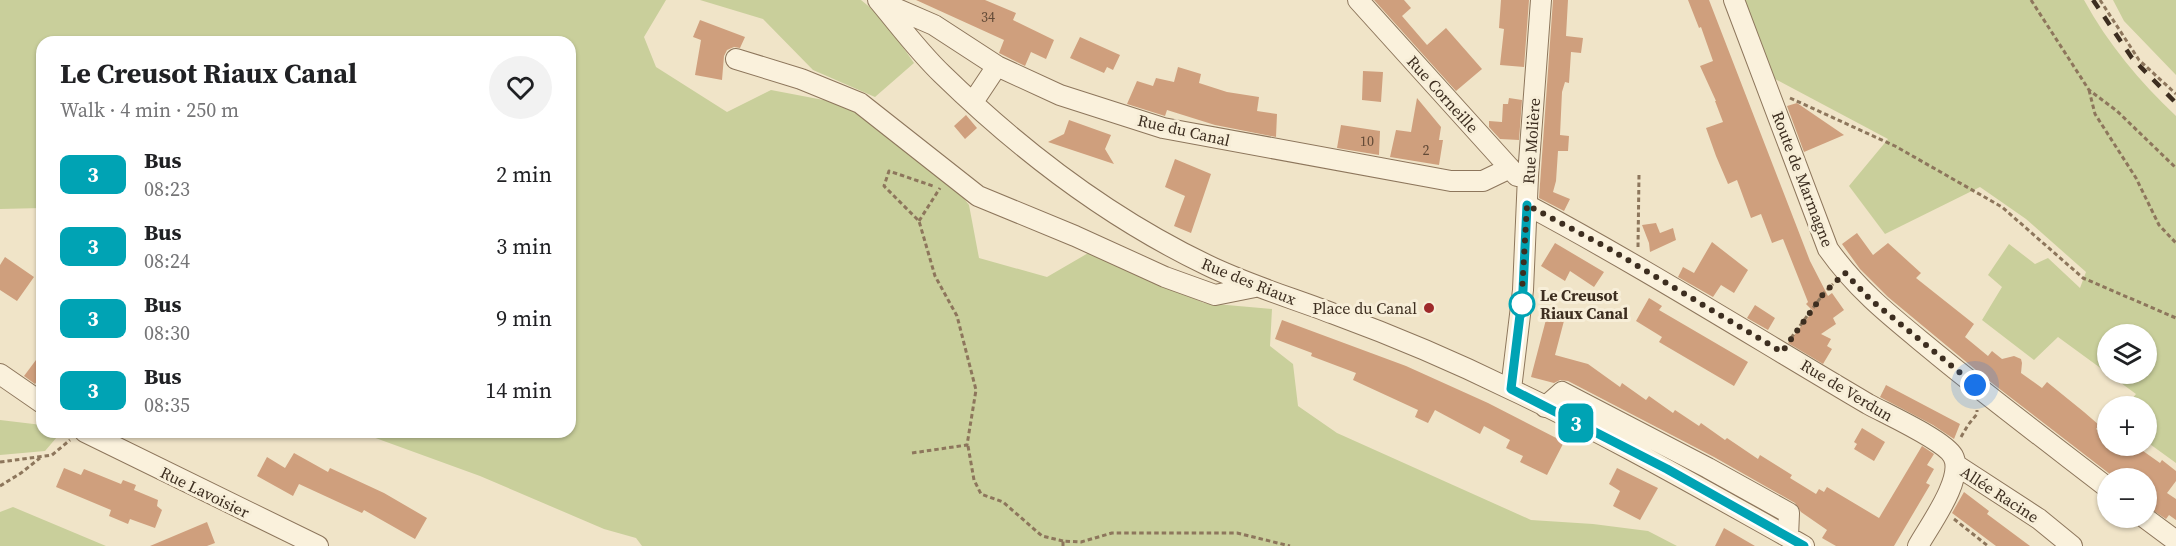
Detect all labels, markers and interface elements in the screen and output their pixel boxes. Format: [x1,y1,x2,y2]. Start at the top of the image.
house number: 34 [981,7,995,27]
street label: Rue Corneille [1402,50,1484,138]
text: Le Creusot Riaux Canal [60,54,357,92]
button: heart [489,56,552,119]
text: Walk · 4 min · 250 m [60,96,239,124]
street label: Rue Molière [1517,97,1545,185]
street label: Route de Marmagne [1767,108,1839,250]
street label: Rue du Canal [1136,109,1233,151]
house number: 10 [1360,131,1374,151]
house number: 2 [1423,140,1430,160]
text: Bus [144,145,181,175]
text: 2 min [496,159,552,189]
text: 3 [87,160,99,189]
text: 08:23 [144,175,190,203]
text: Bus [144,217,181,247]
text: 3 min [496,231,552,261]
text: 3 [87,232,99,261]
text: 08:24 [144,247,190,275]
street label: Rue des Riaux [1198,252,1300,310]
place label: Le Creusot Riaux Canal [1540,284,1628,324]
text: Bus [144,289,181,319]
marker: Le Creusot Riaux Canal [1509,291,1535,317]
place label: Place du Canal [1312,297,1417,319]
marker: Place du Canal [1422,301,1436,315]
text: 9 min [496,303,552,333]
text: 3 [87,304,99,333]
text: 08:30 [144,319,190,347]
map controls [2097,324,2157,528]
button: layers [2097,324,2157,384]
street label: Rue de Verdun [1797,354,1898,426]
text: Bus [144,361,181,391]
your location [1960,370,1990,400]
text: 14 min [485,375,552,405]
text: 3 [87,376,99,405]
text: 08:35 [144,391,190,419]
button: + [2097,396,2157,456]
line badge: 3 [1556,404,1596,442]
text: 3 [1570,409,1582,438]
street label: Allée Racine [1957,460,2043,528]
street label: Rue Lavoisier [157,461,253,523]
button: − [2097,468,2157,528]

